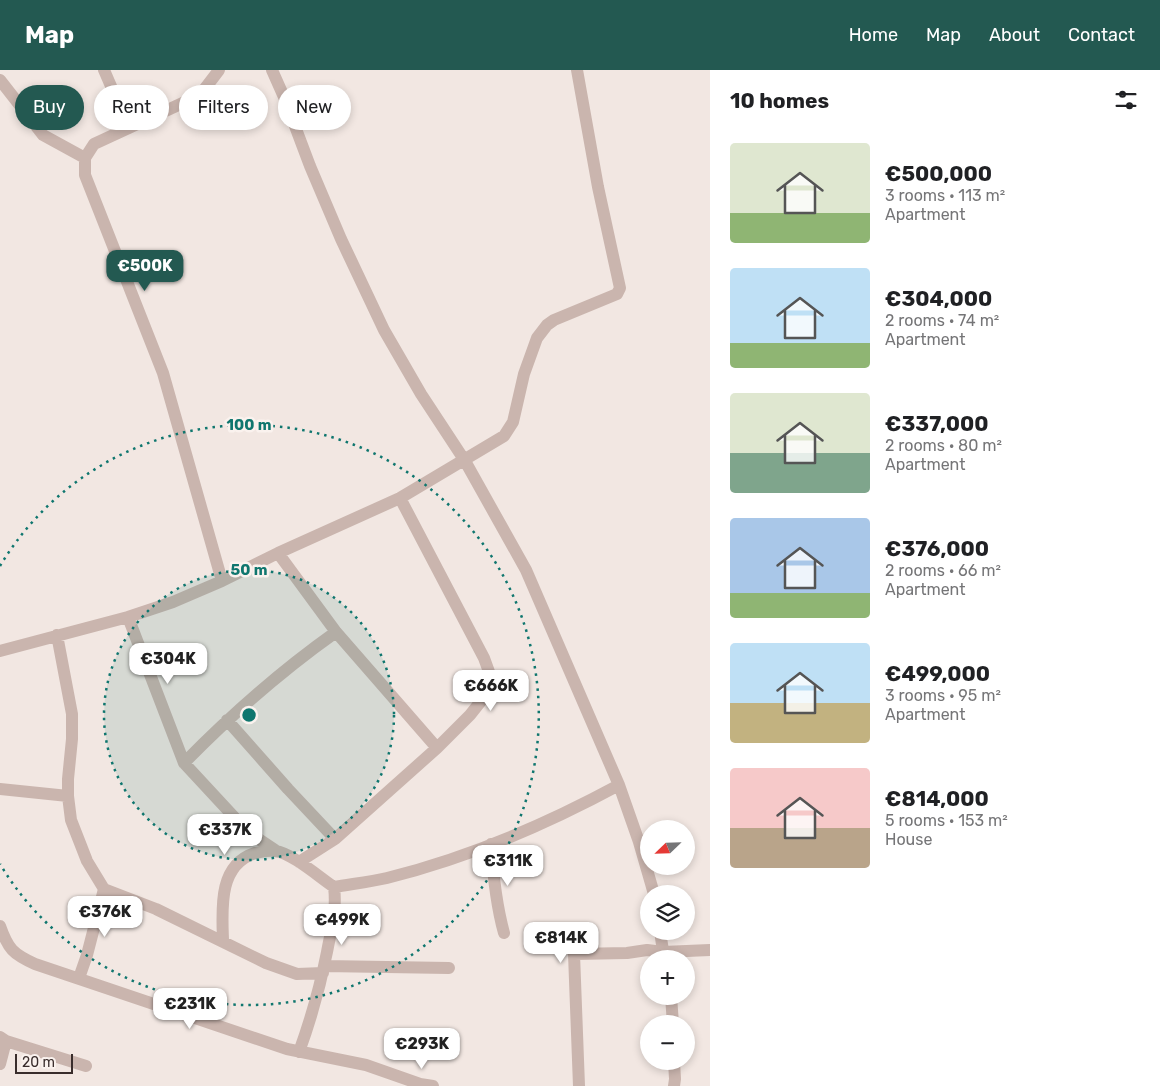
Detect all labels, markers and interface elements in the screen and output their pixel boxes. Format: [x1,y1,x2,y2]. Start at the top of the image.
text: Map [25,21,74,49]
text: Home [849,24,898,46]
text: Map [926,24,961,46]
text: About [989,24,1040,46]
text: Contact [1068,24,1135,46]
chip: Buy [15,85,84,130]
chip: Rent [94,85,169,130]
chip: Filters [179,85,268,130]
chip: New [278,85,351,130]
icon: filters [1112,86,1140,114]
text: 10 homes [730,88,829,113]
text: €500,000 [885,161,992,186]
icon: home [770,163,830,223]
text: 3 rooms · 113 m² [885,186,1005,205]
text: Apartment [885,205,965,224]
pin: €500K [110,250,180,292]
text: €500K [117,256,173,275]
text: €304,000 [885,286,992,311]
icon: home [770,288,830,348]
text: 2 rooms · 74 m² [885,311,999,330]
text: Apartment [885,330,965,349]
text: €337,000 [885,411,989,436]
icon: home [770,413,830,473]
text: 100 m [227,416,271,434]
text: 2 rooms · 80 m² [885,436,1002,455]
text: Apartment [885,455,965,474]
text: €376,000 [885,536,989,561]
icon: home [770,538,830,598]
text: 50 m [231,561,267,579]
text: 2 rooms · 66 m² [885,561,1001,580]
text: Apartment [885,580,965,599]
pin: €304K [133,642,203,685]
text: €304K [140,649,196,668]
text: €499,000 [885,661,990,686]
icon: home [770,663,830,723]
pin: €666K [456,670,526,712]
text: €666K [464,676,518,695]
text: 3 rooms · 95 m² [885,686,1001,705]
text: Apartment [885,705,965,724]
centre of rings [240,706,258,724]
text: €814,000 [885,786,989,811]
icon: home [770,788,830,848]
text: 5 rooms · 153 m² [885,811,1008,830]
pin: €337K [190,814,260,856]
text: €337K [198,820,252,839]
north arrow [640,820,695,875]
map controls [640,820,695,1070]
text: House [885,830,932,849]
pin: €311K [473,844,543,887]
text: €311K [483,851,533,870]
button: layers [640,885,695,940]
pin: €376K [70,896,140,938]
text: €376K [79,902,131,921]
pin: €499K [307,904,377,946]
text: €499K [315,910,369,929]
pin: €814K [526,922,596,964]
text: €814K [535,928,587,947]
button: + [640,950,695,1005]
pin: €231K [155,988,225,1030]
text: €231K [164,994,216,1013]
button: − [640,1015,695,1070]
pin: €293K [387,1028,457,1070]
text: €293K [395,1034,449,1053]
scale bar [15,1051,72,1074]
text: 20 m [22,1054,55,1071]

